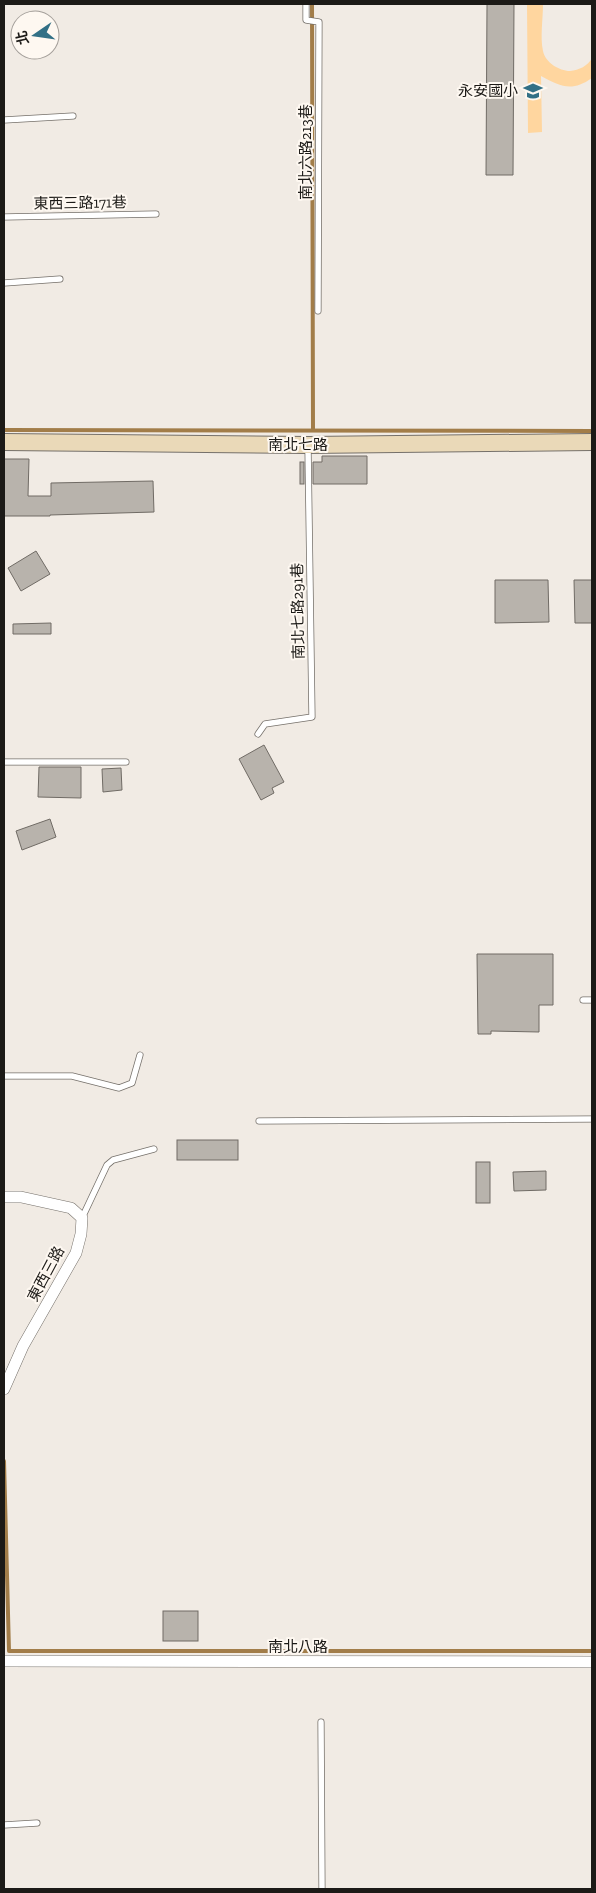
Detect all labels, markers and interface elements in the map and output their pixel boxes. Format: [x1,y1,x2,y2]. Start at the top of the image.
north arrow [10,10,60,60]
text: 北 [13,29,33,47]
school or university icon: 永安國小 [522,80,544,102]
place label: 永安國小 [458,82,518,100]
street label: 南北六路213巷 [297,104,315,200]
street label: 東西三路171巷 [33,193,127,213]
street label: 南北七路 [268,436,328,454]
street label: 南北七路291巷 [288,563,308,659]
street label: 東西三路 [24,1243,68,1305]
street label: 南北八路 [268,1638,328,1656]

